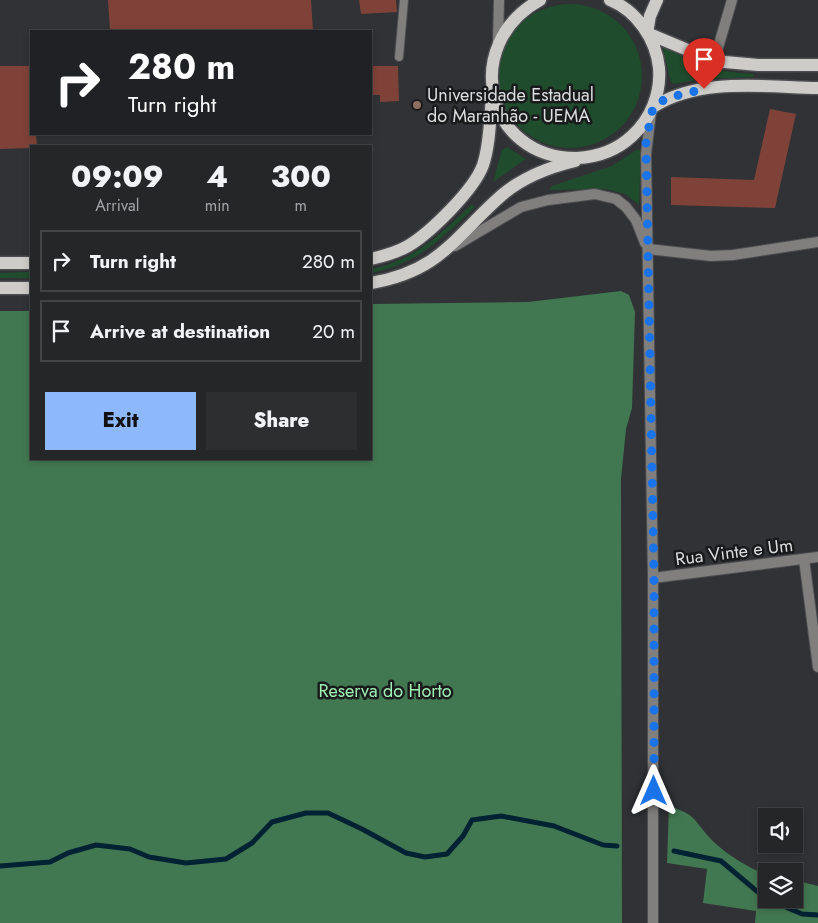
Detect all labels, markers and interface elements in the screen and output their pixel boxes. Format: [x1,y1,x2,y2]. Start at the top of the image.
pin [683,38,725,89]
text: 280 m [128,42,235,92]
icon: arrive [690,45,718,73]
icon: right [45,50,110,115]
place label: Universidade Estadual do Maranhão - UEMA [427,82,594,129]
text: Turn right [128,88,216,120]
marker: Universidade Estadual do Maranhão - UEMA [411,99,423,111]
text: 09:09 [71,155,164,198]
text: 4 [206,155,228,198]
text: 300 [271,155,331,198]
text: Arrival [95,194,139,217]
text: min [205,194,230,217]
text: m [295,194,307,217]
icon: right [47,247,75,275]
text: Turn right [90,248,176,275]
text: 280 m [302,248,355,275]
icon: arrive [47,317,75,345]
text: Arrive at destination [90,318,270,345]
text: 20 m [312,318,355,345]
button: Exit [45,392,196,450]
button: Share [206,392,357,450]
street label: Rua Vinte e Um [674,532,794,572]
park label: Reserva do Horto [318,678,452,704]
position arrow [627,764,679,816]
map controls [758,808,803,908]
button: sound [758,808,803,853]
button: layers [758,863,803,908]

